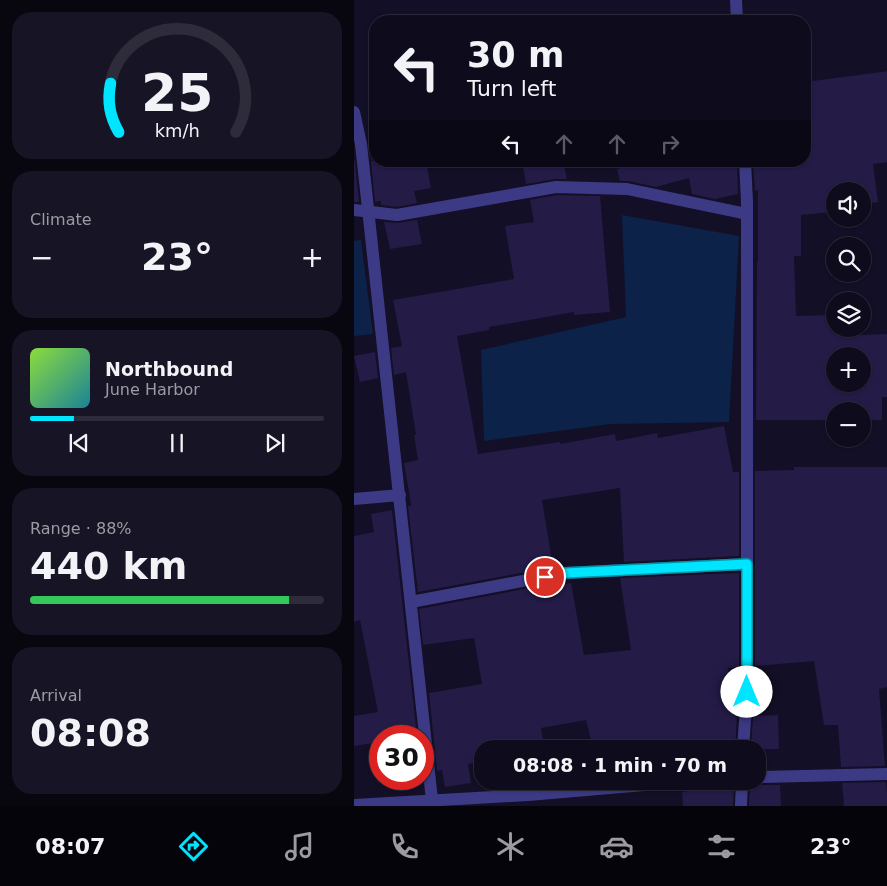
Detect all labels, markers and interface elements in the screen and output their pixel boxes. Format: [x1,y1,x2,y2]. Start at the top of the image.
icon: left [384,35,449,100]
text: 30 m [467,35,564,75]
text: 25 [141,63,213,123]
text: Turn left [467,76,556,101]
text: km/h [154,120,200,141]
icon: left [497,130,525,158]
icon: ahead [550,130,578,158]
icon: ahead [603,130,631,158]
icon: right [656,130,684,158]
map controls [826,182,871,447]
button: sound [826,182,871,227]
text: Climate [30,210,92,229]
text: 23° [141,235,213,279]
button: search [826,237,871,282]
text: − [30,241,53,274]
text: + [301,241,324,274]
button: layers [826,292,871,337]
button: + [826,347,871,392]
text: Northbound [105,358,233,380]
text: June Harbor [105,380,200,399]
button: − [826,402,871,447]
icon: previous [65,429,93,457]
icon: pause [163,429,191,457]
icon: next [261,429,289,457]
text: Range · 88% [30,519,132,538]
text: 440 km [30,544,187,588]
pin [524,556,566,598]
icon: arrive [531,563,559,591]
position arrow [720,665,772,717]
text: Arrival [30,686,82,705]
text: 08:08 [30,711,151,755]
speed limit sign: 30 [369,725,434,790]
text: 08:08 · 1 min · 70 m [513,754,727,776]
icon: directions [176,829,211,864]
icon: music [282,829,317,864]
icon: phone [387,829,422,864]
icon: climate [493,829,528,864]
icon: car [599,829,634,864]
icon: filters [704,829,739,864]
text: 08:07 [35,834,105,859]
text: 23° [810,834,852,859]

